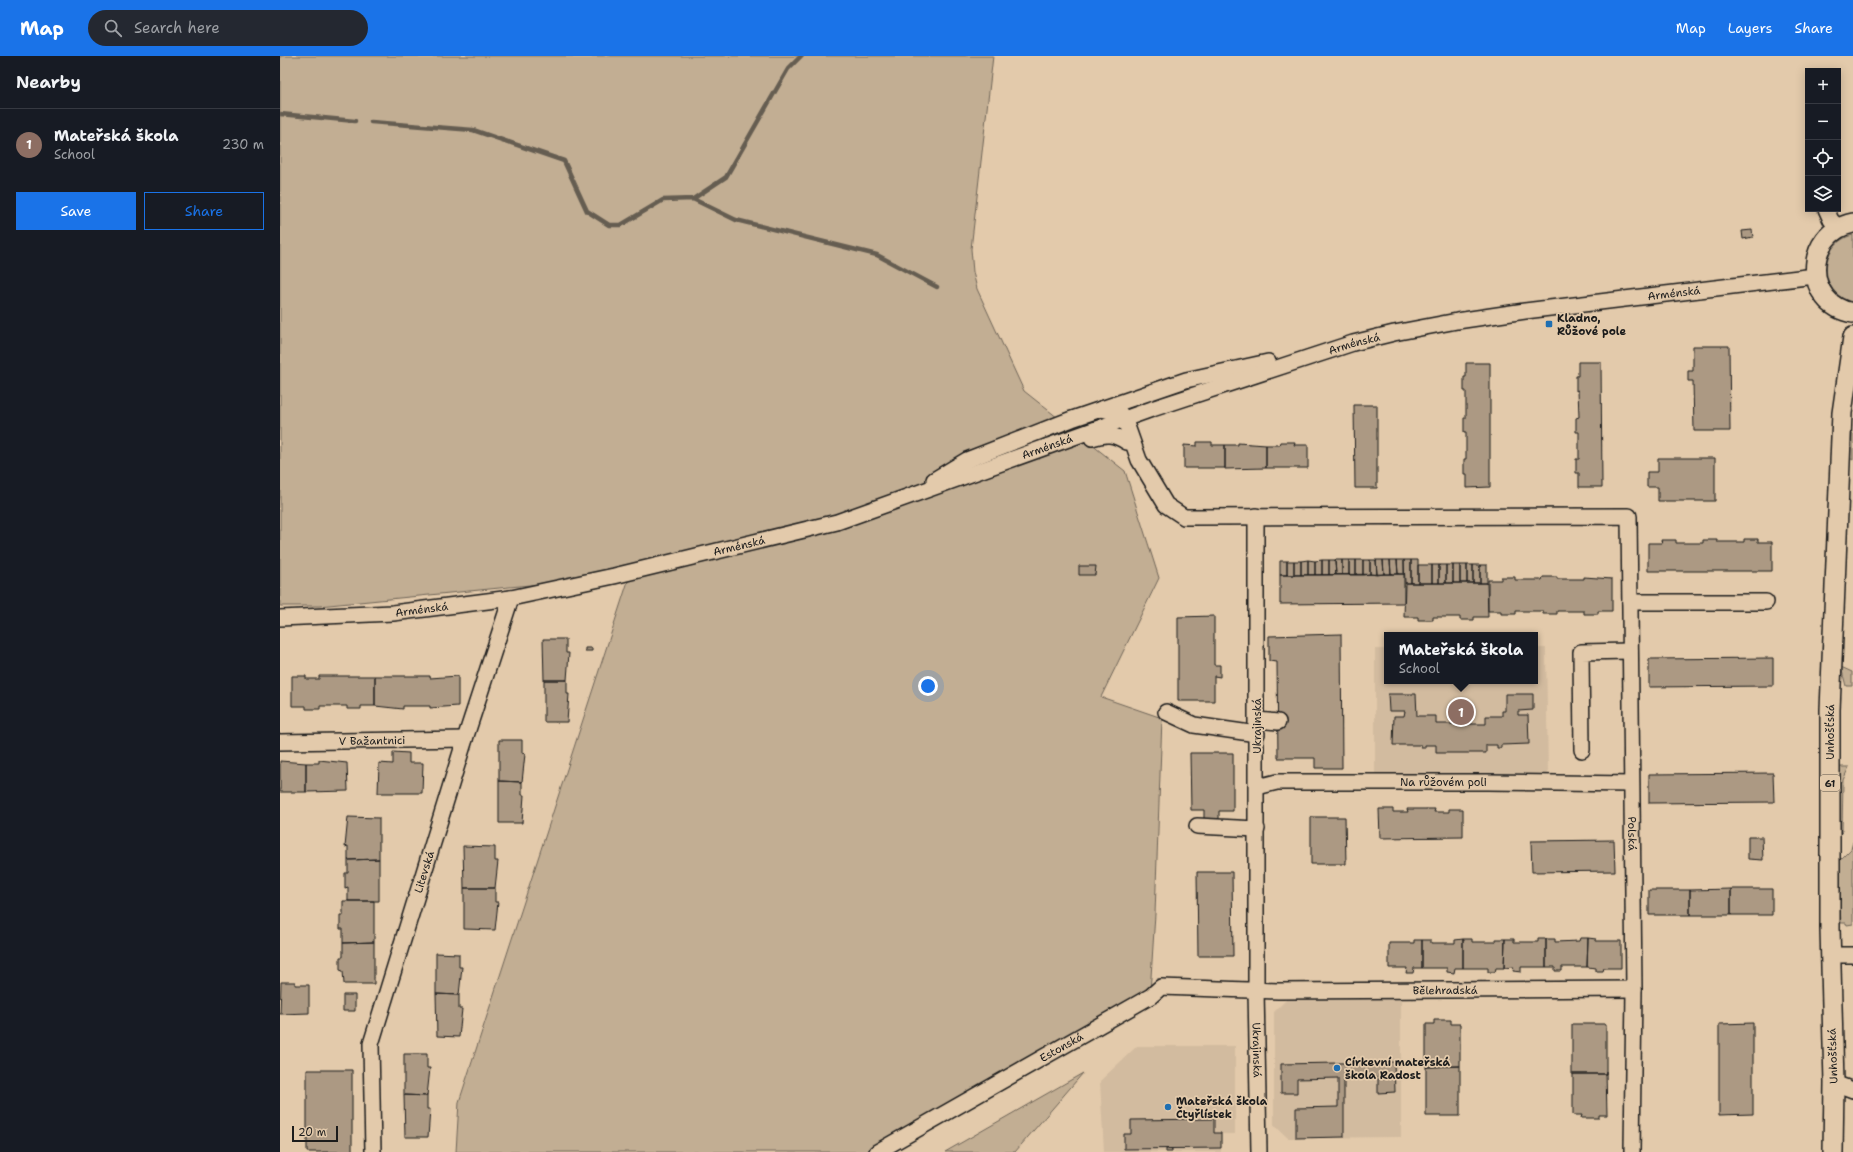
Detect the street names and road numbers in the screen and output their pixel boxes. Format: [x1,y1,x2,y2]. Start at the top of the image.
street label: Arménská [1647,282,1701,304]
street label: Arménská [1326,329,1382,358]
street label: Arménská [1020,431,1075,463]
street label: Arménská [711,532,767,559]
street label: Arménská [394,599,449,620]
street label: Ukrajinská [1250,698,1265,754]
street label: Unhošťská [1822,704,1838,760]
street label: V Bažantnici [338,732,405,749]
street label: Na růžovém poli [1400,775,1487,790]
road number: 61 [1820,775,1840,791]
street label: Polská [1625,816,1640,851]
street label: Litevská [410,849,438,895]
street label: Bělehradská [1413,982,1478,998]
street label: Ukrajinská [1249,1022,1265,1078]
street label: Unhošťská [1825,1028,1841,1084]
street label: Estonská [1037,1029,1086,1065]

